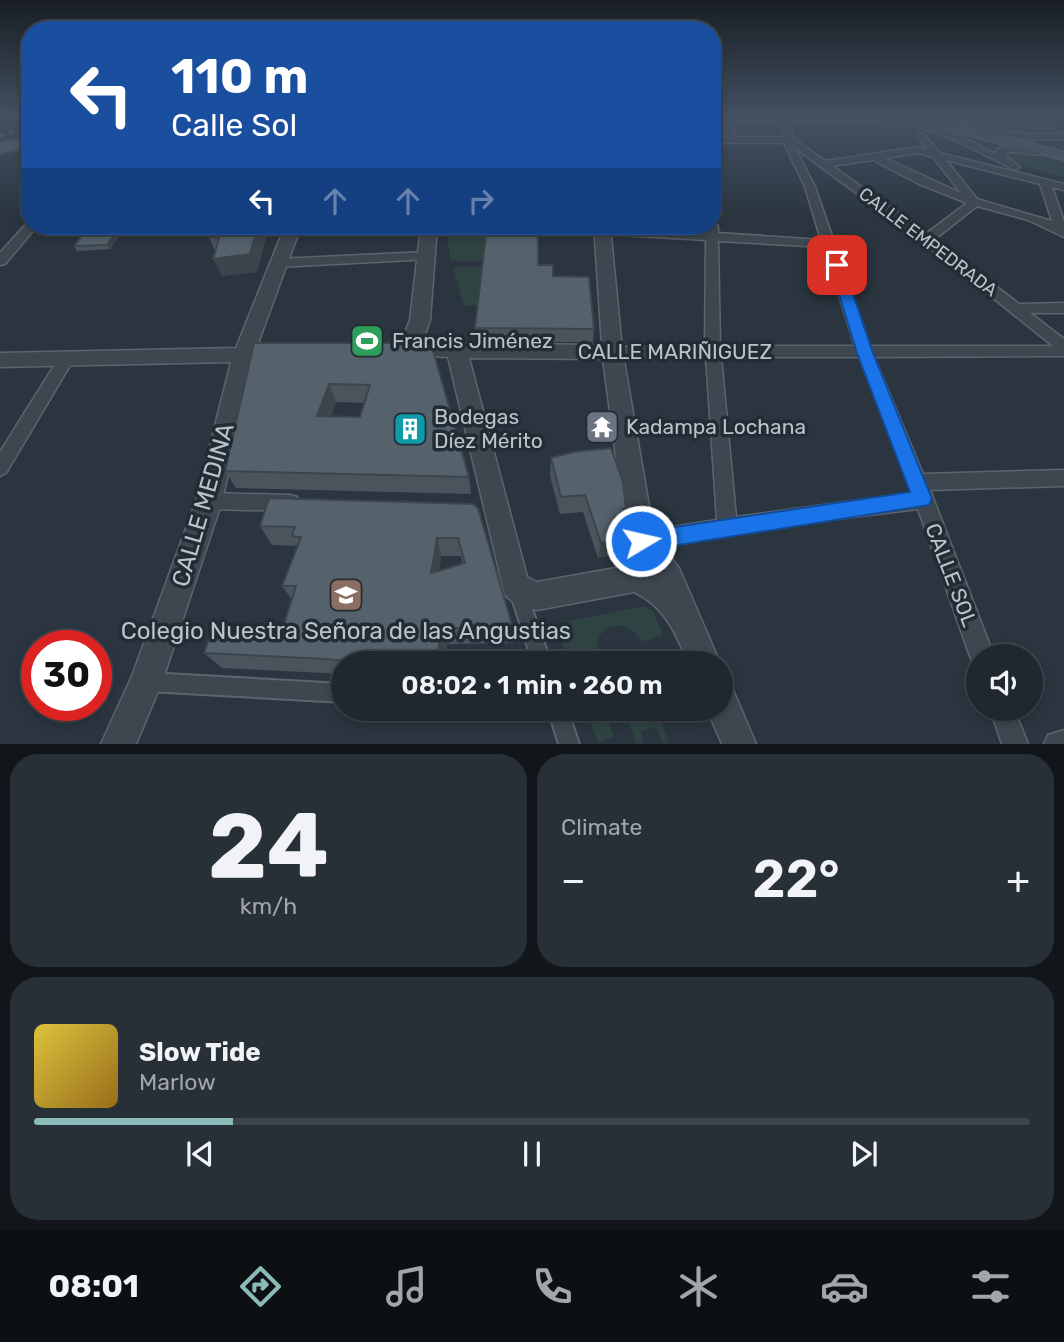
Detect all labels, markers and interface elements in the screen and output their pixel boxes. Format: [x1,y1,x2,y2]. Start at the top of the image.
text: 110 m [171,47,308,105]
icon: left [56,49,147,140]
text: Calle Sol [171,106,297,144]
icon: left [243,182,281,220]
icon: ahead [316,182,354,220]
icon: ahead [389,182,427,220]
icon: right [462,182,500,220]
street label: CALLE EMPEDRADA [854,183,1002,301]
pin [807,235,867,295]
icon: arrive [818,246,856,284]
sports icon: Francis Jiménez [348,322,386,360]
place label: Francis Jiménez [392,328,553,353]
street label: CALLE MARIÑIGUEZ [578,339,772,364]
place label: Bodegas Díez Mérito [434,404,543,453]
temple icon: Kadampa Lochana [583,408,621,446]
building icon: Bodegas Díez Mérito [391,410,429,448]
place label: Kadampa Lochana [626,414,806,439]
street label: CALLE MEDINA [166,420,240,590]
position arrow [604,504,678,578]
street label: CALLE SOL [920,520,983,630]
school or university icon: Colegio Nuestra Señora de las Angustias [327,576,365,614]
place label: Colegio Nuestra Señora de las Angustias [121,617,571,645]
speed limit sign: 30 [21,630,112,721]
map controls [966,644,1043,721]
button: sound [966,644,1043,721]
text: 08:02 · 1 min · 260 m [401,670,663,701]
text: 24 [208,792,329,900]
text: Climate [561,813,642,841]
text: 22° [753,848,840,910]
text: − [561,857,586,903]
text: + [1006,857,1030,903]
text: km/h [240,892,297,920]
text: Slow Tide [139,1037,261,1068]
text: Marlow [139,1068,216,1096]
icon: previous [181,1135,219,1173]
icon: pause [513,1135,551,1173]
icon: next [845,1135,883,1173]
icon: directions [236,1262,285,1311]
icon: music [382,1262,431,1311]
icon: phone [528,1262,577,1311]
icon: climate [674,1262,723,1311]
icon: car [820,1262,869,1311]
icon: filters [966,1262,1015,1311]
text: 08:01 [49,1267,139,1305]

